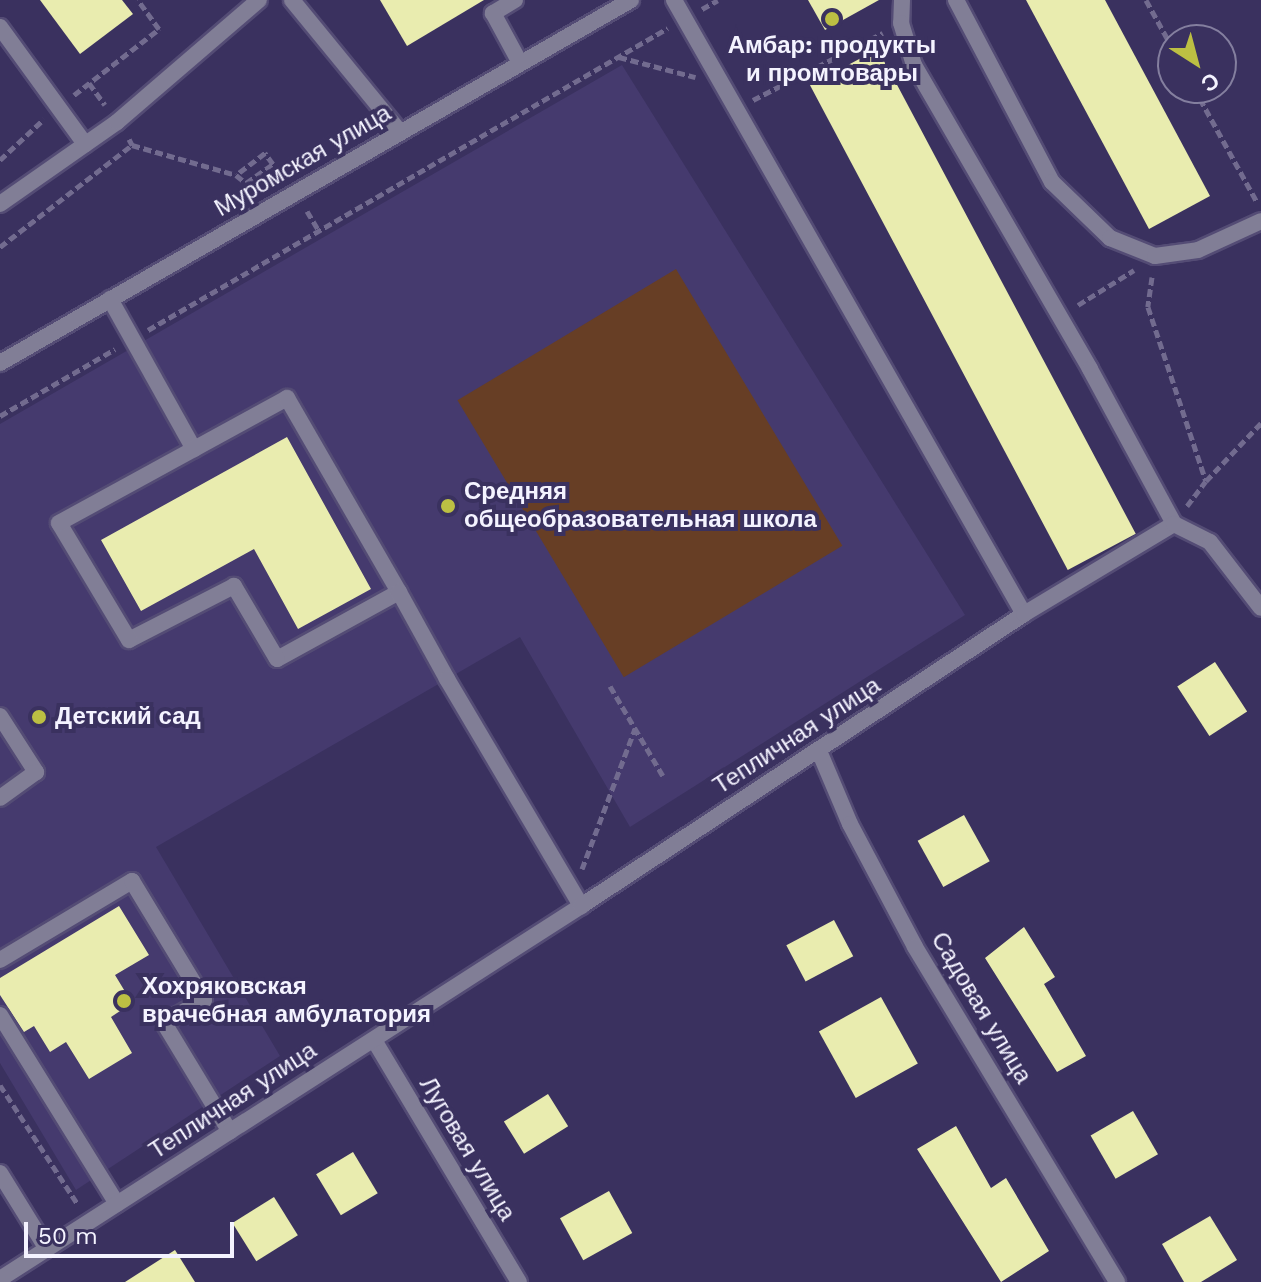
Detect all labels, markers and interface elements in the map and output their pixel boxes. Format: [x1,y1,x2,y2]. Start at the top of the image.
marker: Амбар: продукты и промтовары [823,10,841,28]
north arrow [1157,24,1237,104]
place label: Амбар: продукты и промтовары [728,32,936,88]
text: С [1196,67,1224,97]
street label: Муромская улица [210,99,396,223]
place label: Средняя общеобразовательная школа [464,478,817,534]
marker: Средняя общеобразовательная школа [439,497,457,515]
street label: Тепличная улица [708,671,886,801]
place label: Детский сад [55,703,201,731]
marker: Детский сад [30,708,48,726]
street label: Садовая улица [925,927,1037,1089]
place label: Хохряковская врачебная амбулатория [142,973,431,1029]
marker: Хохряковская врачебная амбулатория [113,990,135,1012]
street label: Тепличная улица [144,1036,322,1166]
street label: Луговая улица [413,1072,521,1226]
scale bar [28,1206,238,1256]
text: 50 m [38,1222,98,1250]

